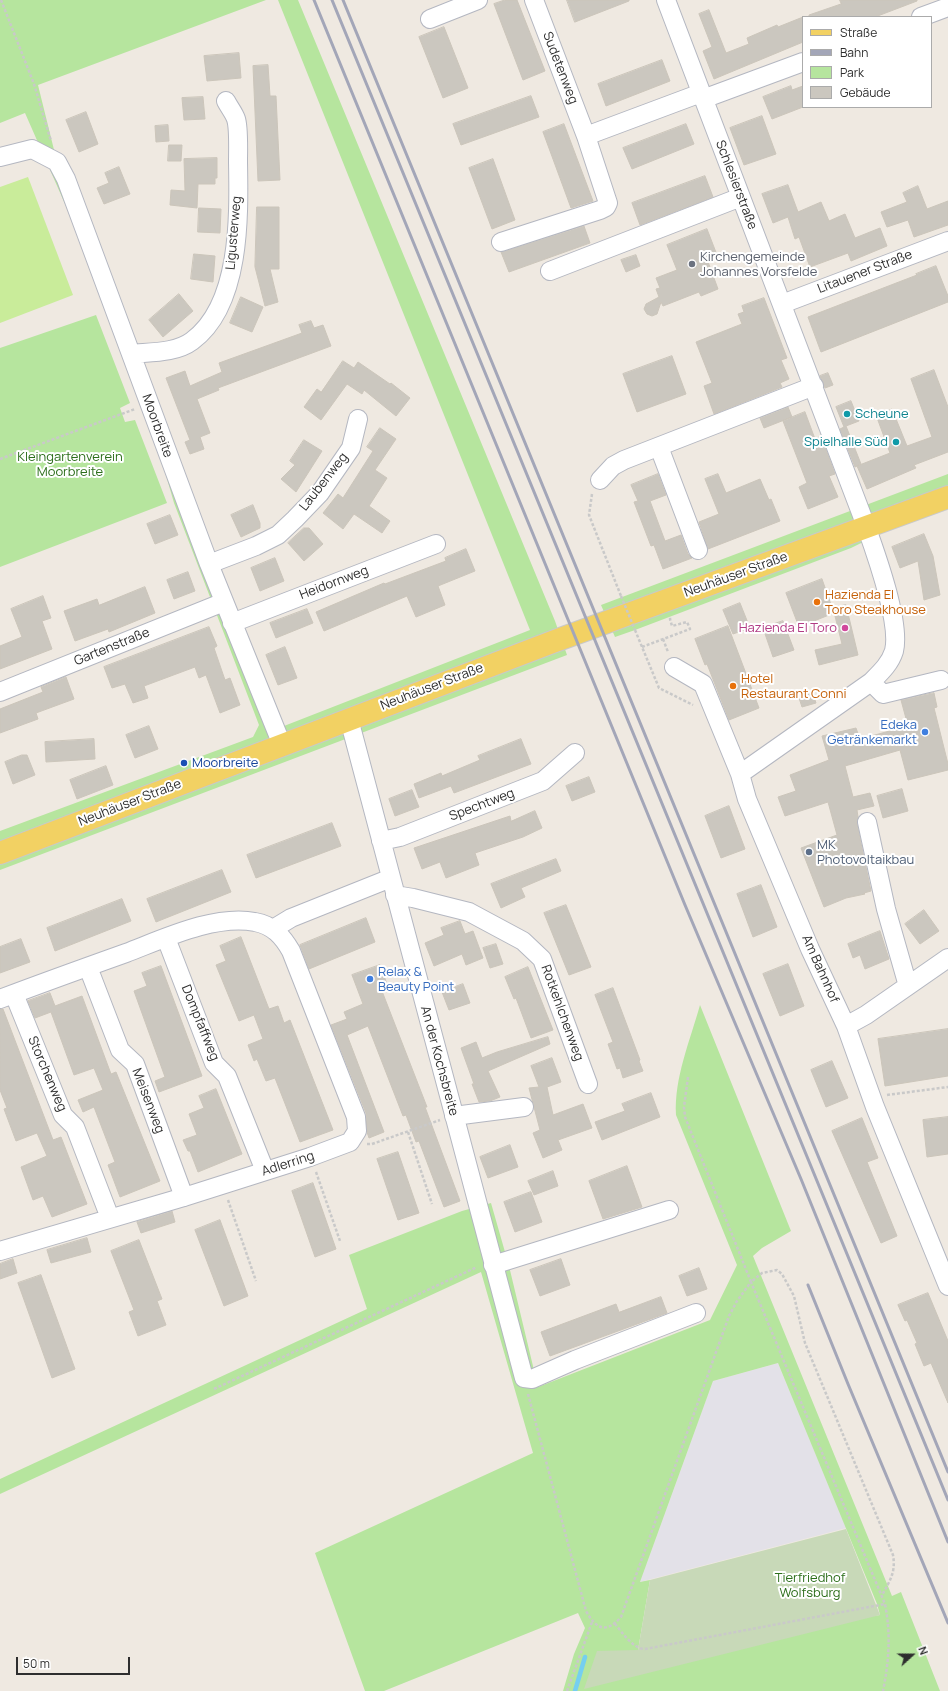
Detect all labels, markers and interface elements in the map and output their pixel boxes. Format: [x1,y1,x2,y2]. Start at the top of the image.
legend [802,16,932,108]
text: Straße [840,24,877,41]
street label: Sudetenweg [539,30,581,106]
text: Bahn [840,44,868,61]
text: Park [840,64,864,81]
text: Gebäude [840,84,891,101]
street label: Schlesierstraße [712,138,760,232]
street label: Ligusterweg [223,195,245,271]
street label: Litauener Straße [816,247,914,297]
place label: Kirchengemeinde Johannes Vorsfelde [700,249,817,280]
marker: Kirchengemeinde Johannes Vorsfelde [687,259,697,269]
street label: Moorbreite [138,392,176,460]
place label: Scheune [855,406,909,422]
marker: Scheune [842,409,852,419]
place label: Spielhalle Süd [804,434,888,450]
marker: Spielhalle Süd [891,437,901,447]
park label: Kleingartenverein Moorbreite [17,449,123,480]
street label: Laubenweg [296,450,352,514]
street label: Neuhäuser Straße [682,549,790,601]
street label: Heidornweg [297,563,371,603]
place label: Hazienda El Toro Steakhouse [825,587,926,618]
marker: Hazienda El Toro Steakhouse [812,597,822,607]
place label: Hazienda El Toro [739,620,837,636]
marker: Hazienda El Toro [840,623,850,633]
street label: Gartenstraße [72,625,152,669]
street label: Neuhäuser Straße [378,660,486,714]
place label: Hotel Restaurant Conni [741,671,846,702]
marker: Hotel Restaurant Conni [728,681,738,691]
place label: Edeka Getränkemarkt [827,717,917,748]
marker: Edeka Getränkemarkt [920,727,930,737]
place label: Moorbreite [192,755,258,771]
marker: Moorbreite [179,758,189,768]
street label: Neuhäuser Straße [76,776,184,830]
street label: Spechtweg [447,785,517,825]
place label: MK Photovoltaikbau [817,837,914,868]
marker: MK Photovoltaikbau [804,847,814,857]
street label: Am Bahnhof [798,933,842,1005]
street label: Rotkehlchenweg [537,963,587,1063]
place label: Relax & Beauty Point [378,964,454,995]
marker: Relax & Beauty Point [365,974,375,984]
street label: Dompfaffweg [178,983,222,1063]
street label: An der Kochsbreite [417,1004,461,1118]
street label: Storchenweg [24,1034,70,1114]
street label: Meisenweg [128,1066,168,1136]
street label: Adlerring [260,1148,316,1180]
park label: Tierfriedhof Wolfsburg [775,1570,845,1601]
north arrow [892,1635,932,1675]
text: N [915,1644,932,1657]
scale bar [18,1649,132,1675]
text: 50 m [23,1655,50,1672]

